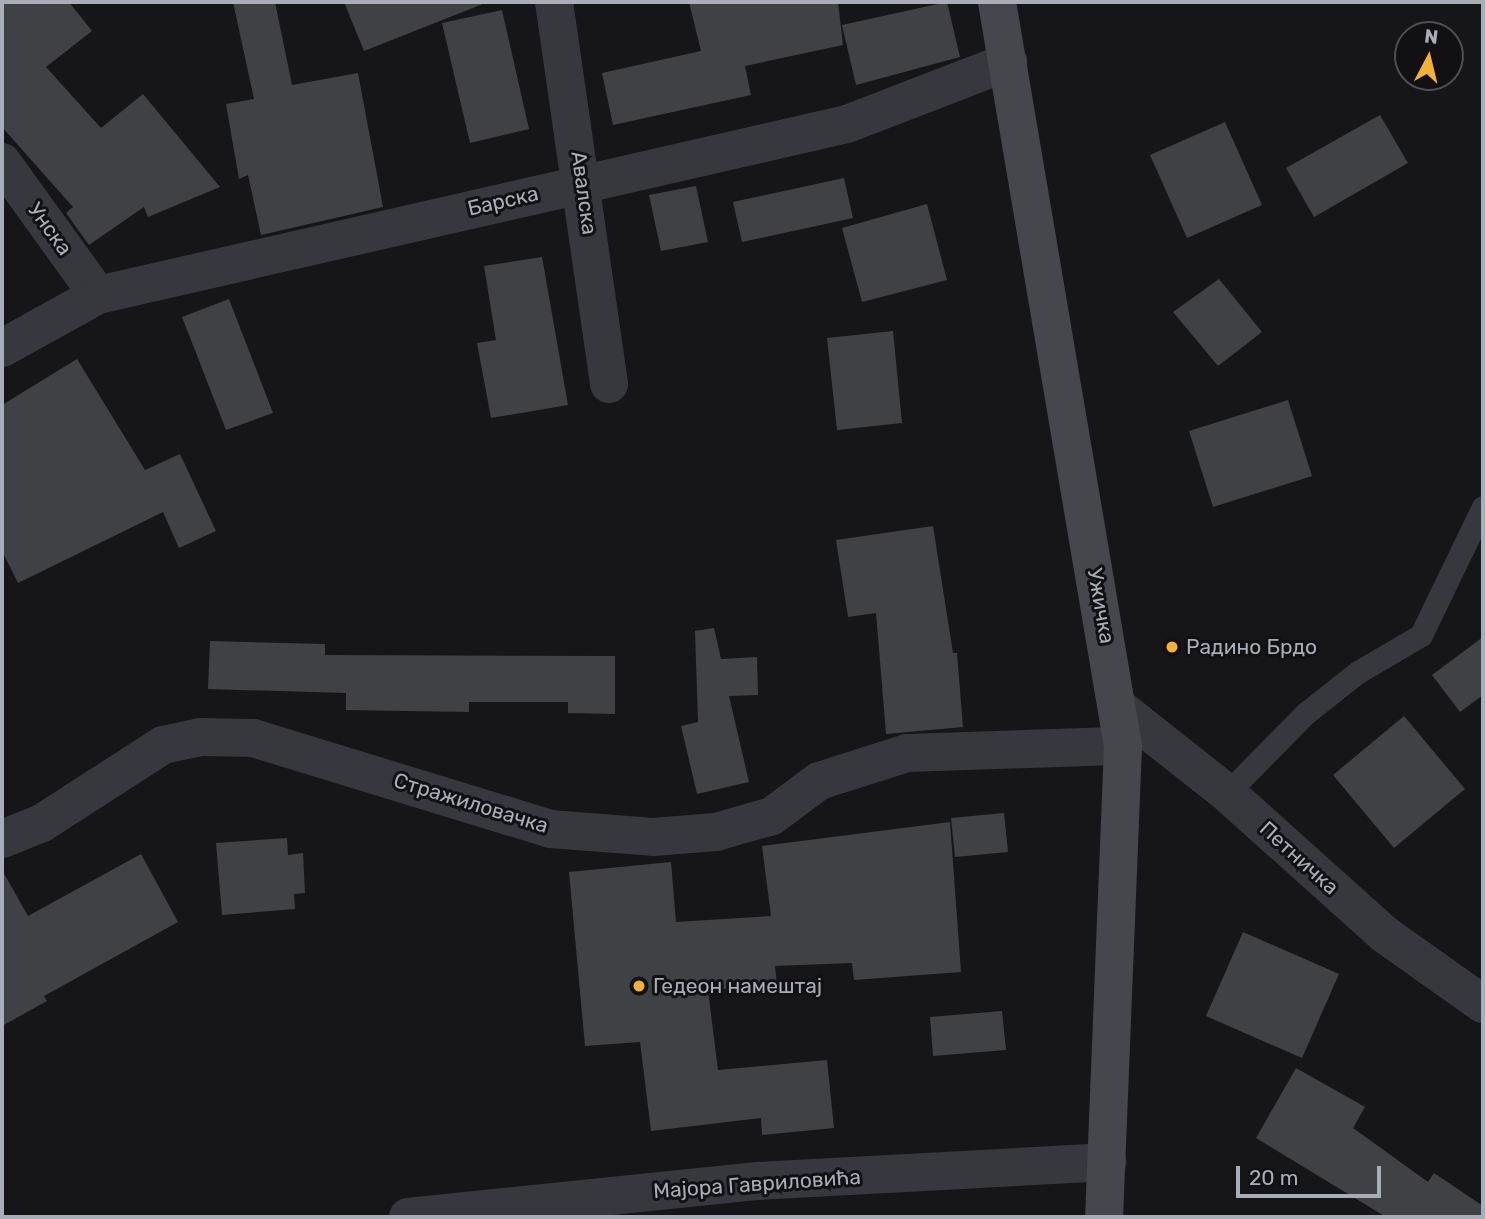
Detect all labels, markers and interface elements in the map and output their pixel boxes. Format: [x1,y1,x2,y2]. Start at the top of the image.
north arrow [1394,21,1464,91]
text: N [1423,24,1440,49]
street label: Авалска [566,150,602,236]
street label: Барска [465,181,541,221]
street label: Унска [23,198,77,260]
street label: Ужичка [1082,566,1120,646]
place label: Радино Брдо [1186,634,1317,660]
marker: Радино Брдо [1164,639,1180,655]
street label: Стражиловачка [391,767,551,839]
street label: Петничка [1254,816,1344,900]
place label: Гедеон намештај [653,973,822,999]
marker: Гедеон намештај [631,978,647,994]
scale bar [1240,1152,1385,1196]
street label: Мајора Гавриловића [652,1164,862,1204]
text: 20 m [1249,1165,1298,1190]

